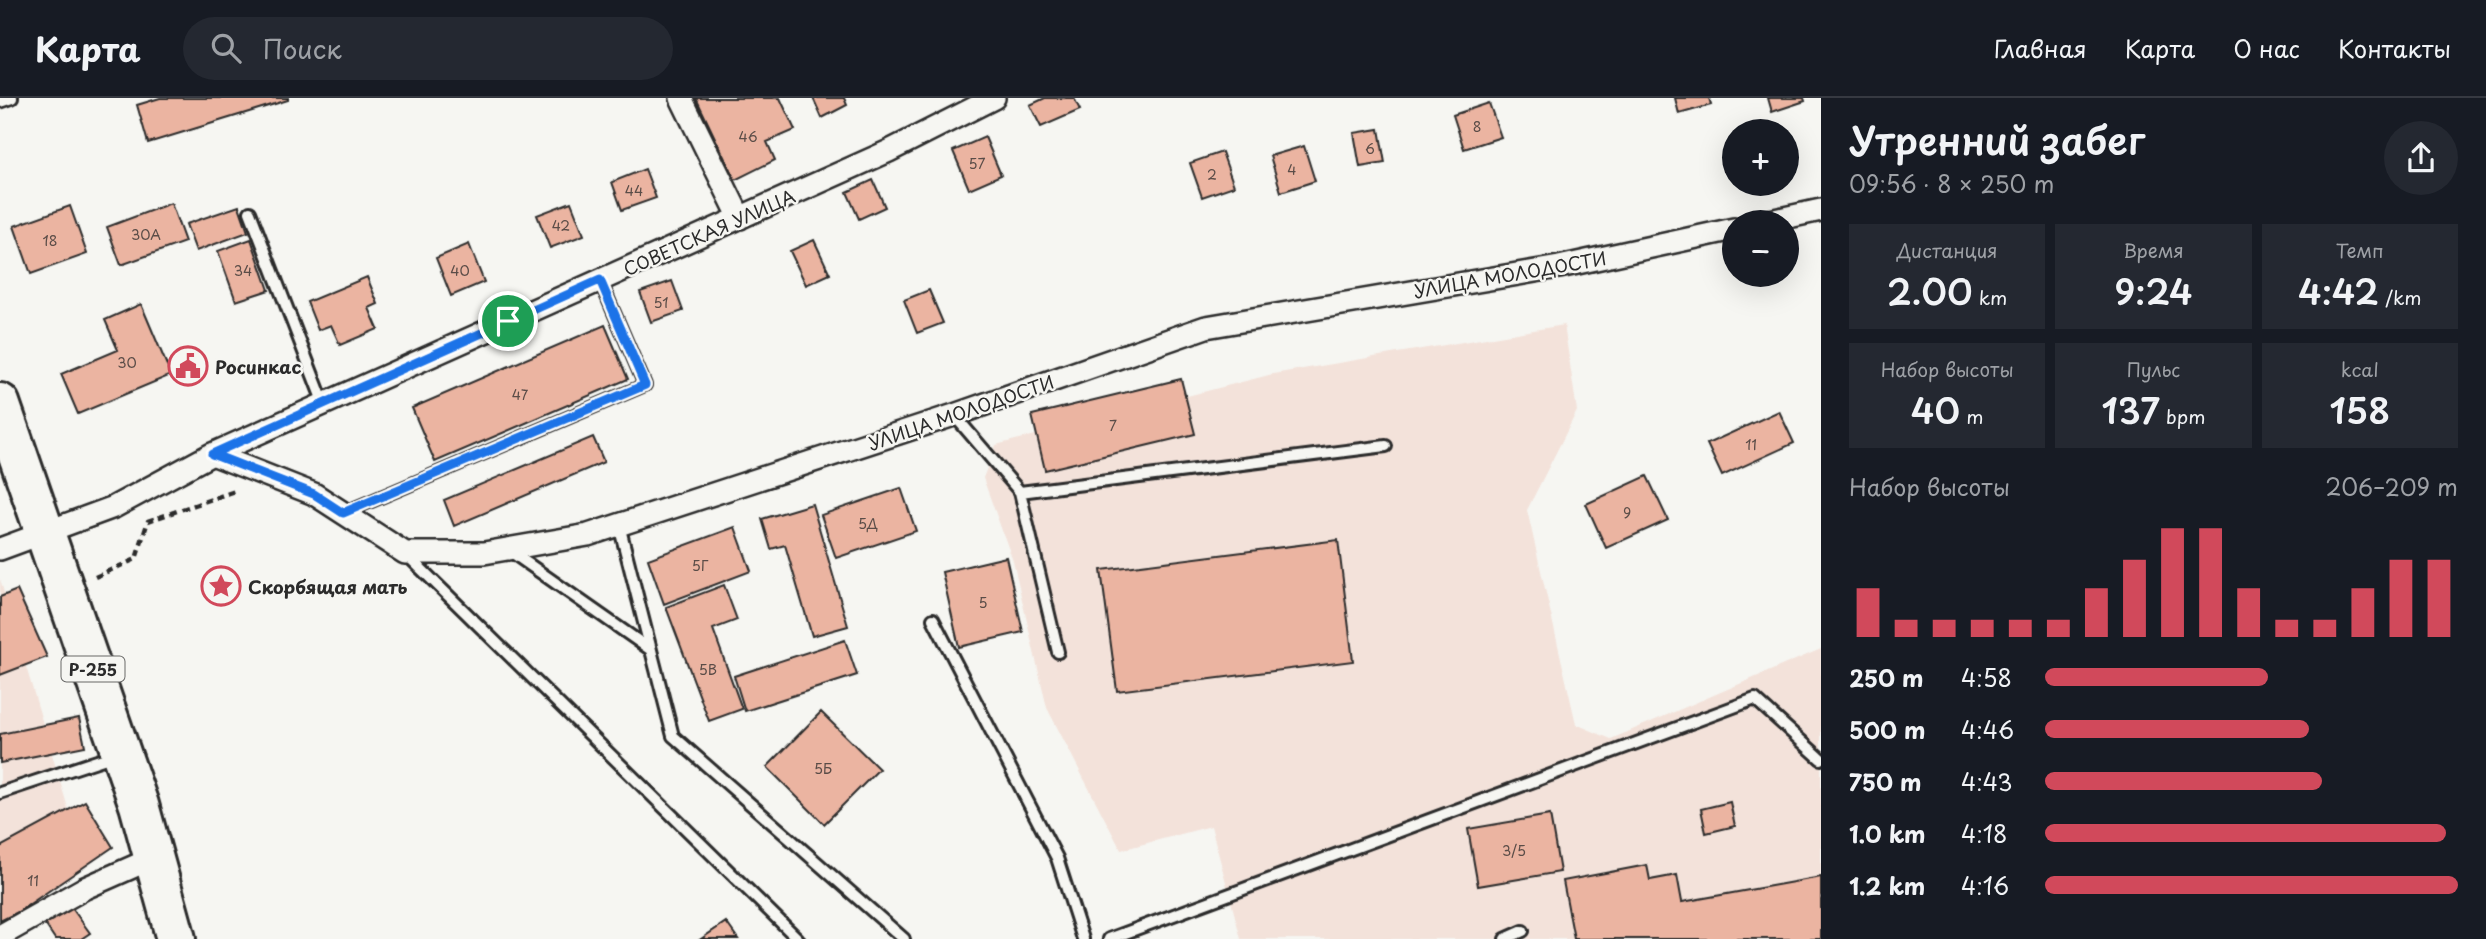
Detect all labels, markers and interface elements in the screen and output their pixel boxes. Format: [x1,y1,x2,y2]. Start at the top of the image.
search box [183,17,673,80]
text: Карта [35,23,141,73]
icon: search [207,29,245,67]
text: Поиск [263,29,342,68]
text: Главная [1994,30,2087,66]
text: Карта [2125,30,2195,66]
text: О нас [2233,30,2300,66]
text: Контакты [2338,30,2451,66]
text: Утренний забег [1849,111,2145,168]
house number: 8 [1473,116,1481,137]
map controls [1722,119,1799,287]
button: + [1722,119,1799,196]
button: share [2384,121,2458,195]
house number: 46 [738,126,758,147]
house number: 6 [1365,138,1375,159]
house number: 57 [969,153,985,174]
house number: 4 [1287,159,1297,180]
house number: 2 [1207,164,1217,185]
text: 09:56 · 8 × 250 m [1849,166,2054,201]
house number: 44 [625,180,643,201]
street label: СОВЕТСКАЯ УЛИЦА [619,182,799,282]
button: − [1722,210,1799,287]
house number: 42 [552,215,570,236]
house number: 30А [131,224,161,245]
house number: 18 [42,230,58,251]
text: Дистанция [1897,236,1998,264]
text: Время [2123,236,2184,264]
text: Темп [2336,236,2384,264]
street label: УЛИЦА МОЛОДОСТИ [1412,244,1608,304]
house number: 34 [234,260,252,281]
house number: 40 [450,260,470,281]
text: 2.00 [1887,264,1973,317]
text: 9:24 [2114,264,2193,317]
text: 4:42 [2298,264,2379,317]
text: km [1973,283,2007,311]
text: /km [2379,283,2422,311]
pin [478,291,538,351]
house number: 51 [654,292,668,313]
icon: arrive [489,302,527,340]
public building icon: Росинкас [167,345,209,387]
house number: 30 [117,352,137,373]
place label: Росинкас [215,353,301,380]
text: Набор высоты [1881,355,2014,383]
text: Пульс [2127,355,2180,383]
text: kcal [2341,355,2379,383]
street label: УЛИЦА МОЛОДОСТИ [864,367,1058,457]
text: 40 [1911,383,1960,436]
text: 137 [2101,383,2160,436]
text: 158 [2329,383,2390,436]
house number: 47 [512,384,529,405]
text: m [1960,402,1984,430]
text: bpm [2160,402,2206,430]
house number: 7 [1109,415,1117,436]
house number: 11 [1745,434,1757,455]
text: Набор высоты [1849,469,2010,504]
text: 206–209 m [2325,469,2458,504]
house number: 9 [1623,502,1631,523]
house number: 5Д [858,513,878,534]
house number: 5Г [692,555,709,576]
place icon: Скорбящая мать [200,565,242,607]
place label: Скорбящая мать [248,573,408,600]
house number: 5 [978,592,988,613]
road number: Р-255 [62,656,124,682]
house number: 5В [699,659,717,680]
text: 250 m [1849,660,1924,695]
text: 4:58 [1961,660,2012,695]
text: 500 m [1849,712,1926,747]
text: 4:46 [1961,712,2014,747]
house number: 5Б [814,758,832,779]
text: 750 m [1849,764,1921,799]
text: 4:43 [1961,764,2013,799]
text: 1.0 km [1849,816,1926,851]
text: 4:18 [1961,816,2007,851]
house number: 3/5 [1502,840,1526,861]
text: 1.2 km [1849,868,1925,903]
text: 4:16 [1961,868,2009,903]
house number: 11 [27,870,39,891]

